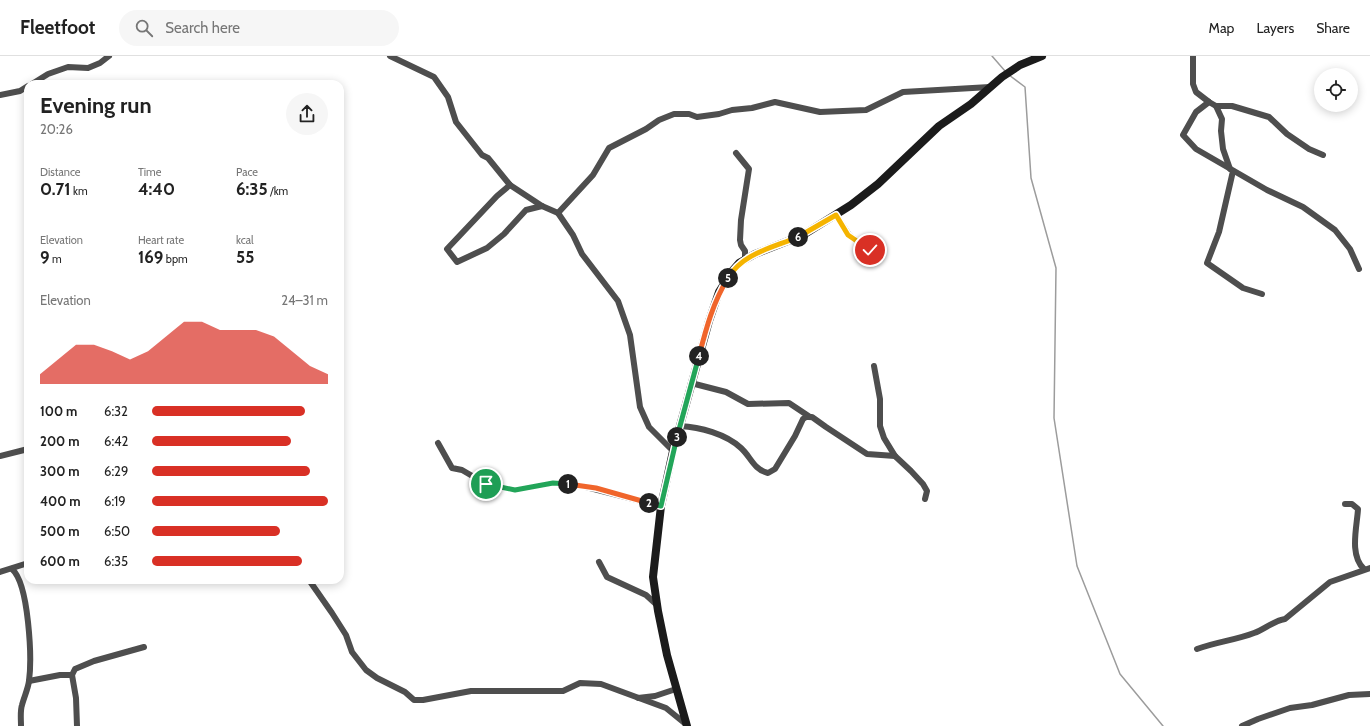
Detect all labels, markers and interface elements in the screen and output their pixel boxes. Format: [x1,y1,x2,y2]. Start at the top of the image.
search box [119,10,399,46]
text: Fleetfoot [20,16,95,39]
icon: search [133,17,155,39]
text: Search here [165,19,240,37]
text: Map [1209,19,1234,37]
text: Layers [1256,19,1294,37]
text: Share [1316,19,1350,37]
map controls [1314,68,1358,112]
button: locate [1314,68,1358,112]
text: Evening run [40,92,152,119]
button: share [286,93,328,135]
text: 20:26 [40,121,73,137]
text: Distance [40,165,81,179]
text: Time [138,165,161,179]
text: Pace [236,165,258,179]
text: 0.71 [40,179,71,199]
text: 4:40 [138,179,175,199]
text: 6:35 [236,179,268,199]
text: km [71,184,88,198]
text: /km [268,184,288,198]
pin: 6 [788,227,808,247]
text: 6 [795,230,801,244]
text: Elevation [40,233,83,247]
text: Heart rate [138,233,184,247]
text: kcal [236,233,254,247]
pin [853,233,887,267]
icon: check [859,239,881,261]
text: 9 [40,247,50,267]
text: 169 [138,247,163,267]
text: 55 [236,247,254,267]
text: m [50,252,62,266]
text: bpm [163,252,188,266]
pin: 5 [718,268,738,288]
text: 5 [725,271,731,285]
text: Elevation [40,292,91,308]
text: 24–31 m [281,292,328,308]
pin: 4 [689,346,709,366]
text: 4 [696,349,702,363]
text: 100 m [40,403,77,419]
text: 6:32 [104,403,128,419]
pin: 3 [667,427,687,447]
text: 3 [674,430,680,444]
text: 200 m [40,433,79,449]
text: 6:42 [104,433,128,449]
text: 300 m [40,463,80,479]
text: 6:29 [104,463,128,479]
pin [469,467,503,501]
icon: arrive [475,473,497,495]
pin: 1 [558,474,578,494]
text: 1 [566,477,570,491]
text: 400 m [40,493,81,509]
text: 6:19 [104,493,126,509]
pin: 2 [639,493,659,513]
text: 2 [646,496,652,510]
text: 500 m [40,523,80,539]
text: 6:50 [104,523,130,539]
text: 600 m [40,553,80,569]
text: 6:35 [104,553,128,569]

